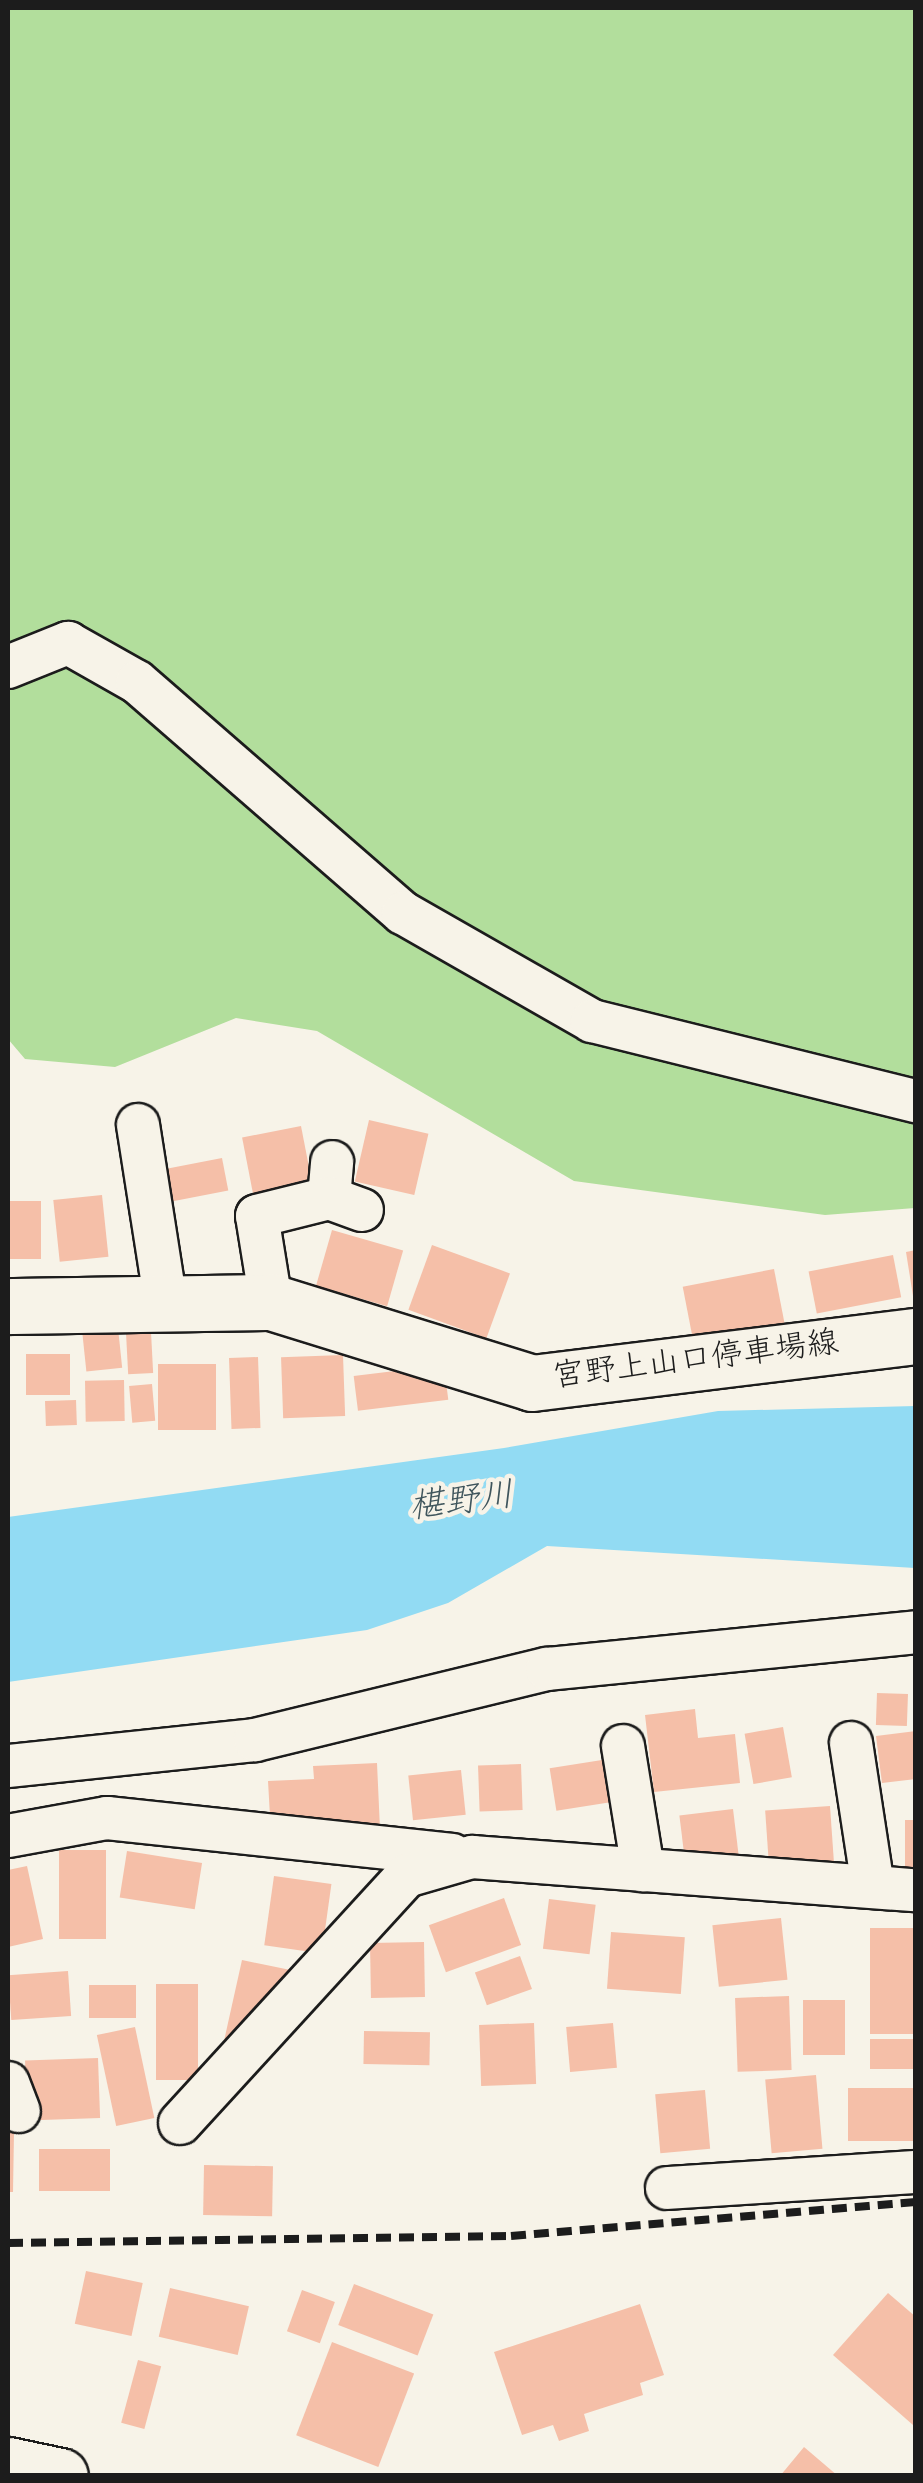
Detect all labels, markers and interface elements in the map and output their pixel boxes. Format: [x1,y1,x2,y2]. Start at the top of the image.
street label: 宮野上山口停車場線 [551,1326,841,1400]
water label: 椹野川 [407,1478,517,1532]

